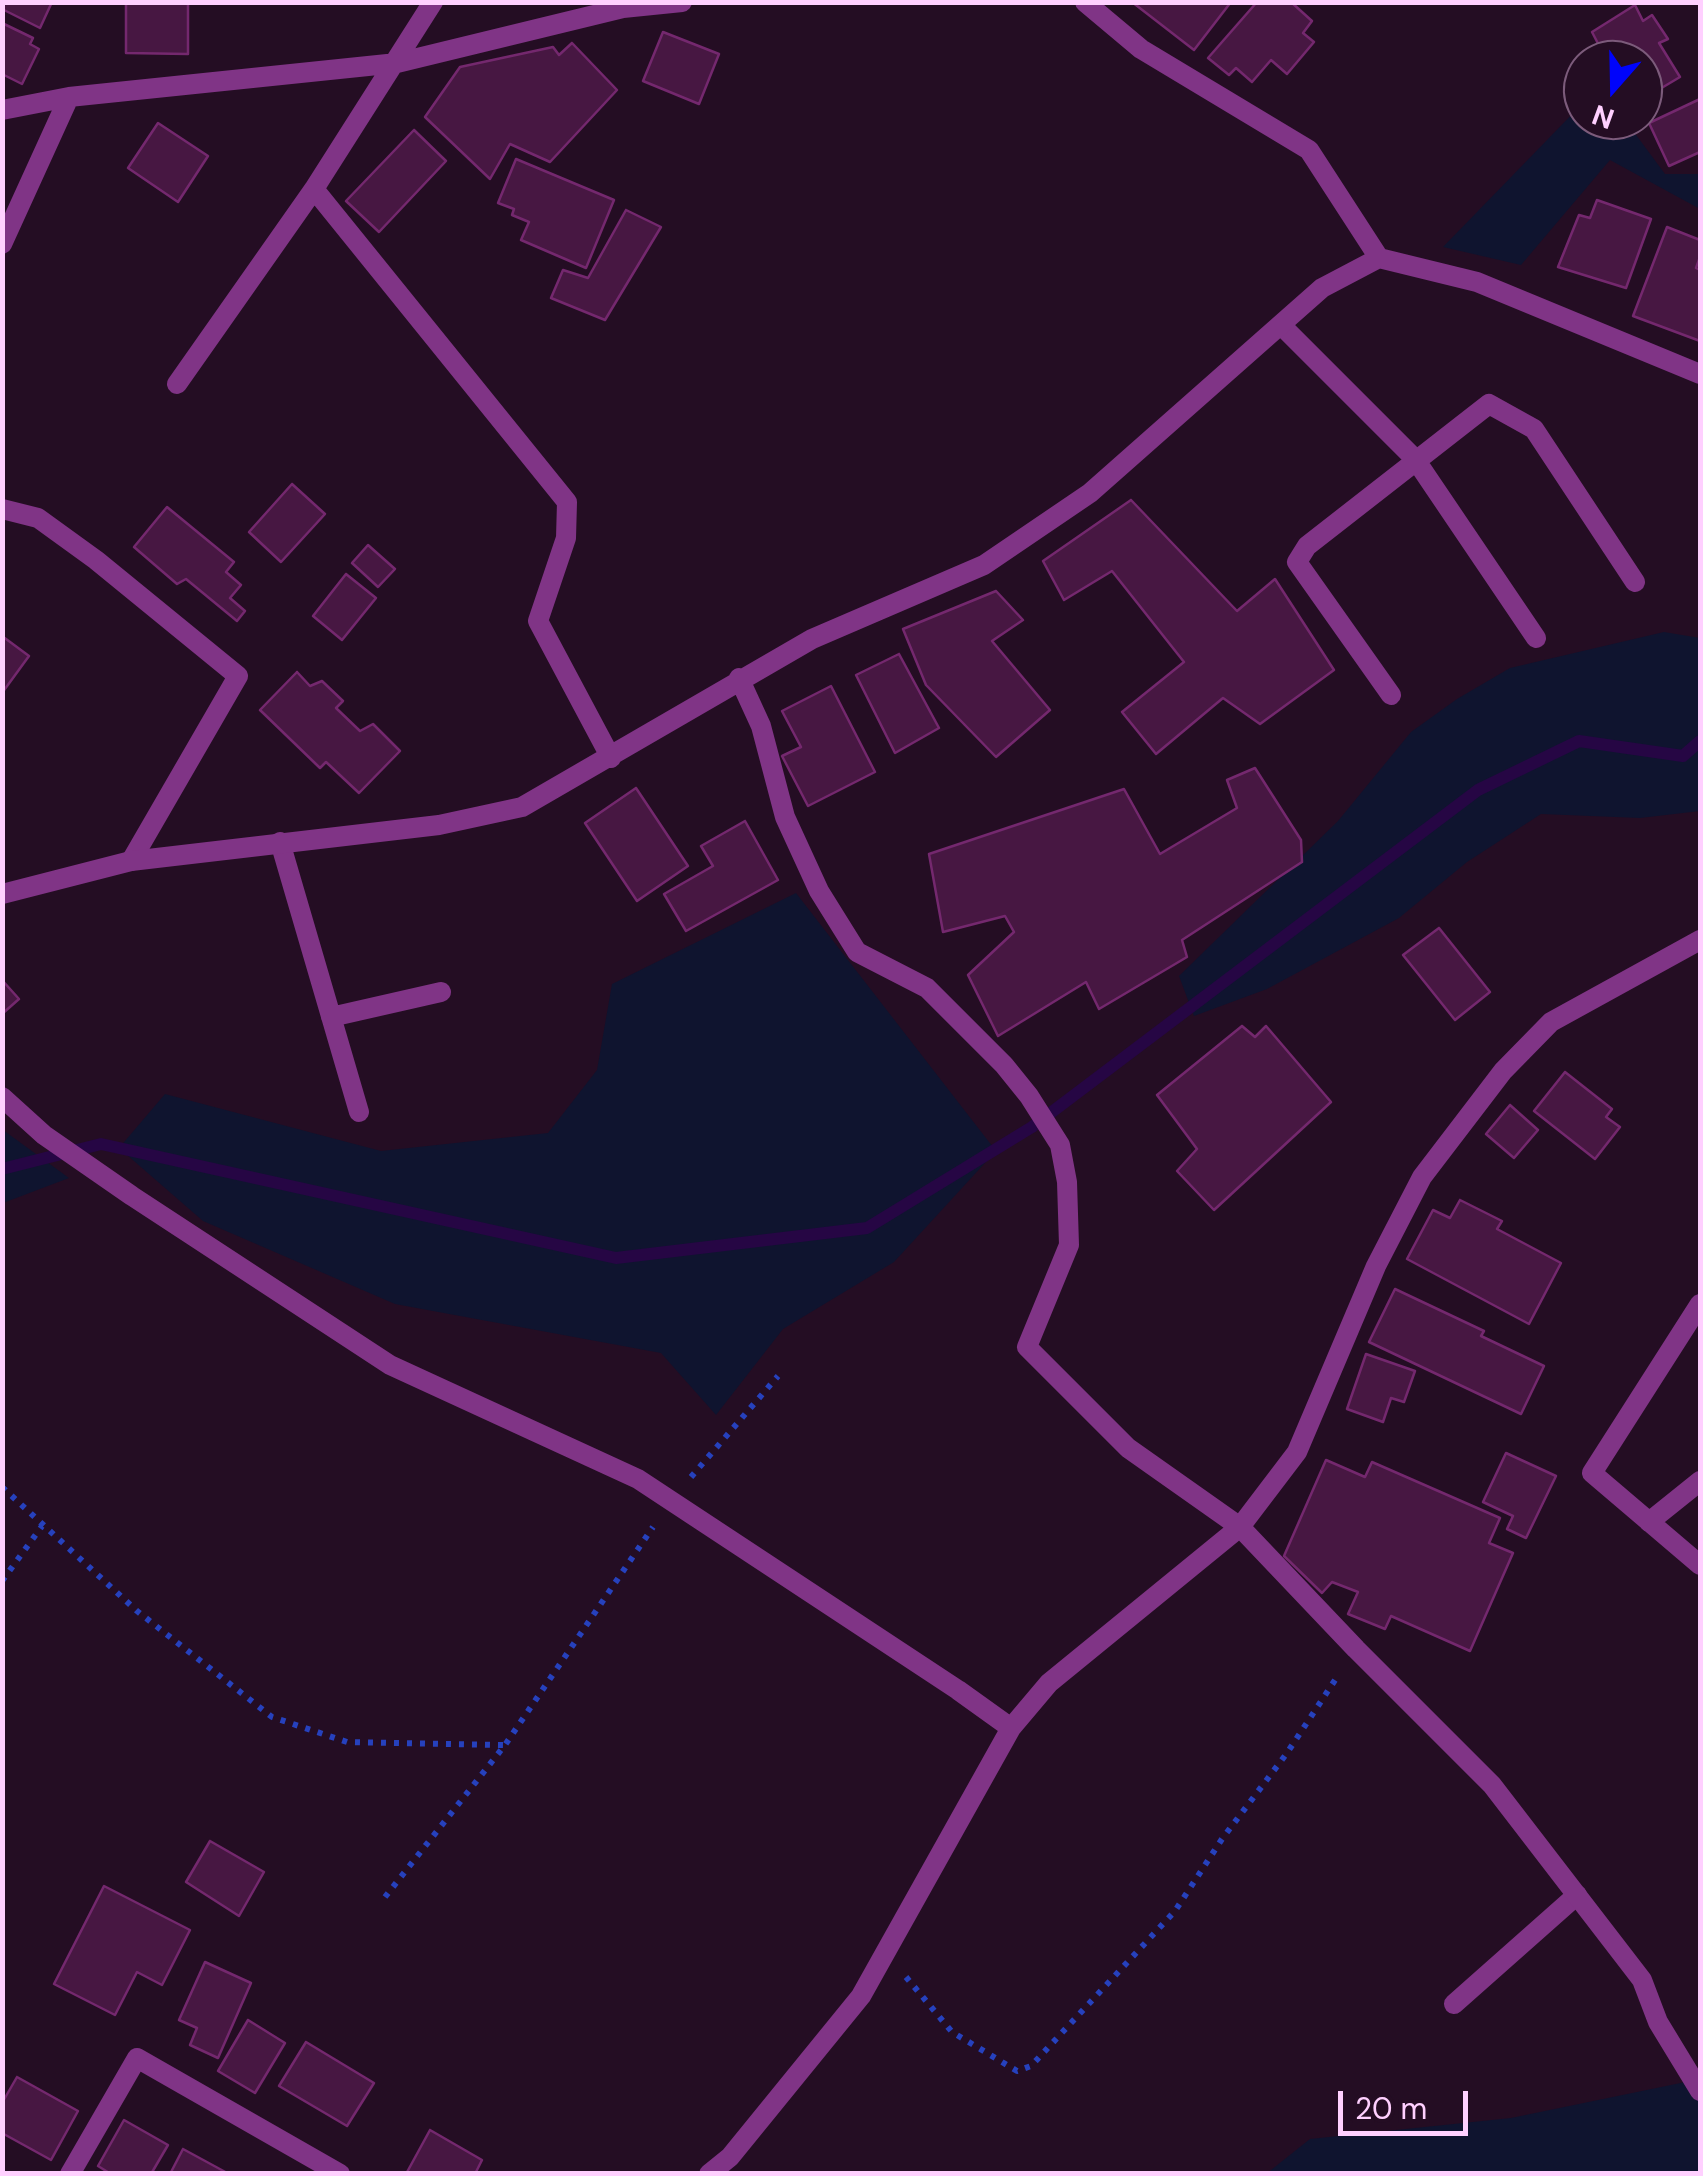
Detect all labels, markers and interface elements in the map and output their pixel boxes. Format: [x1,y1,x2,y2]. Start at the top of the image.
north arrow [1563,40,1663,140]
text: N [1587,96,1619,138]
scale bar [1343,2071,1473,2133]
text: 20 m [1355,2089,1427,2128]

